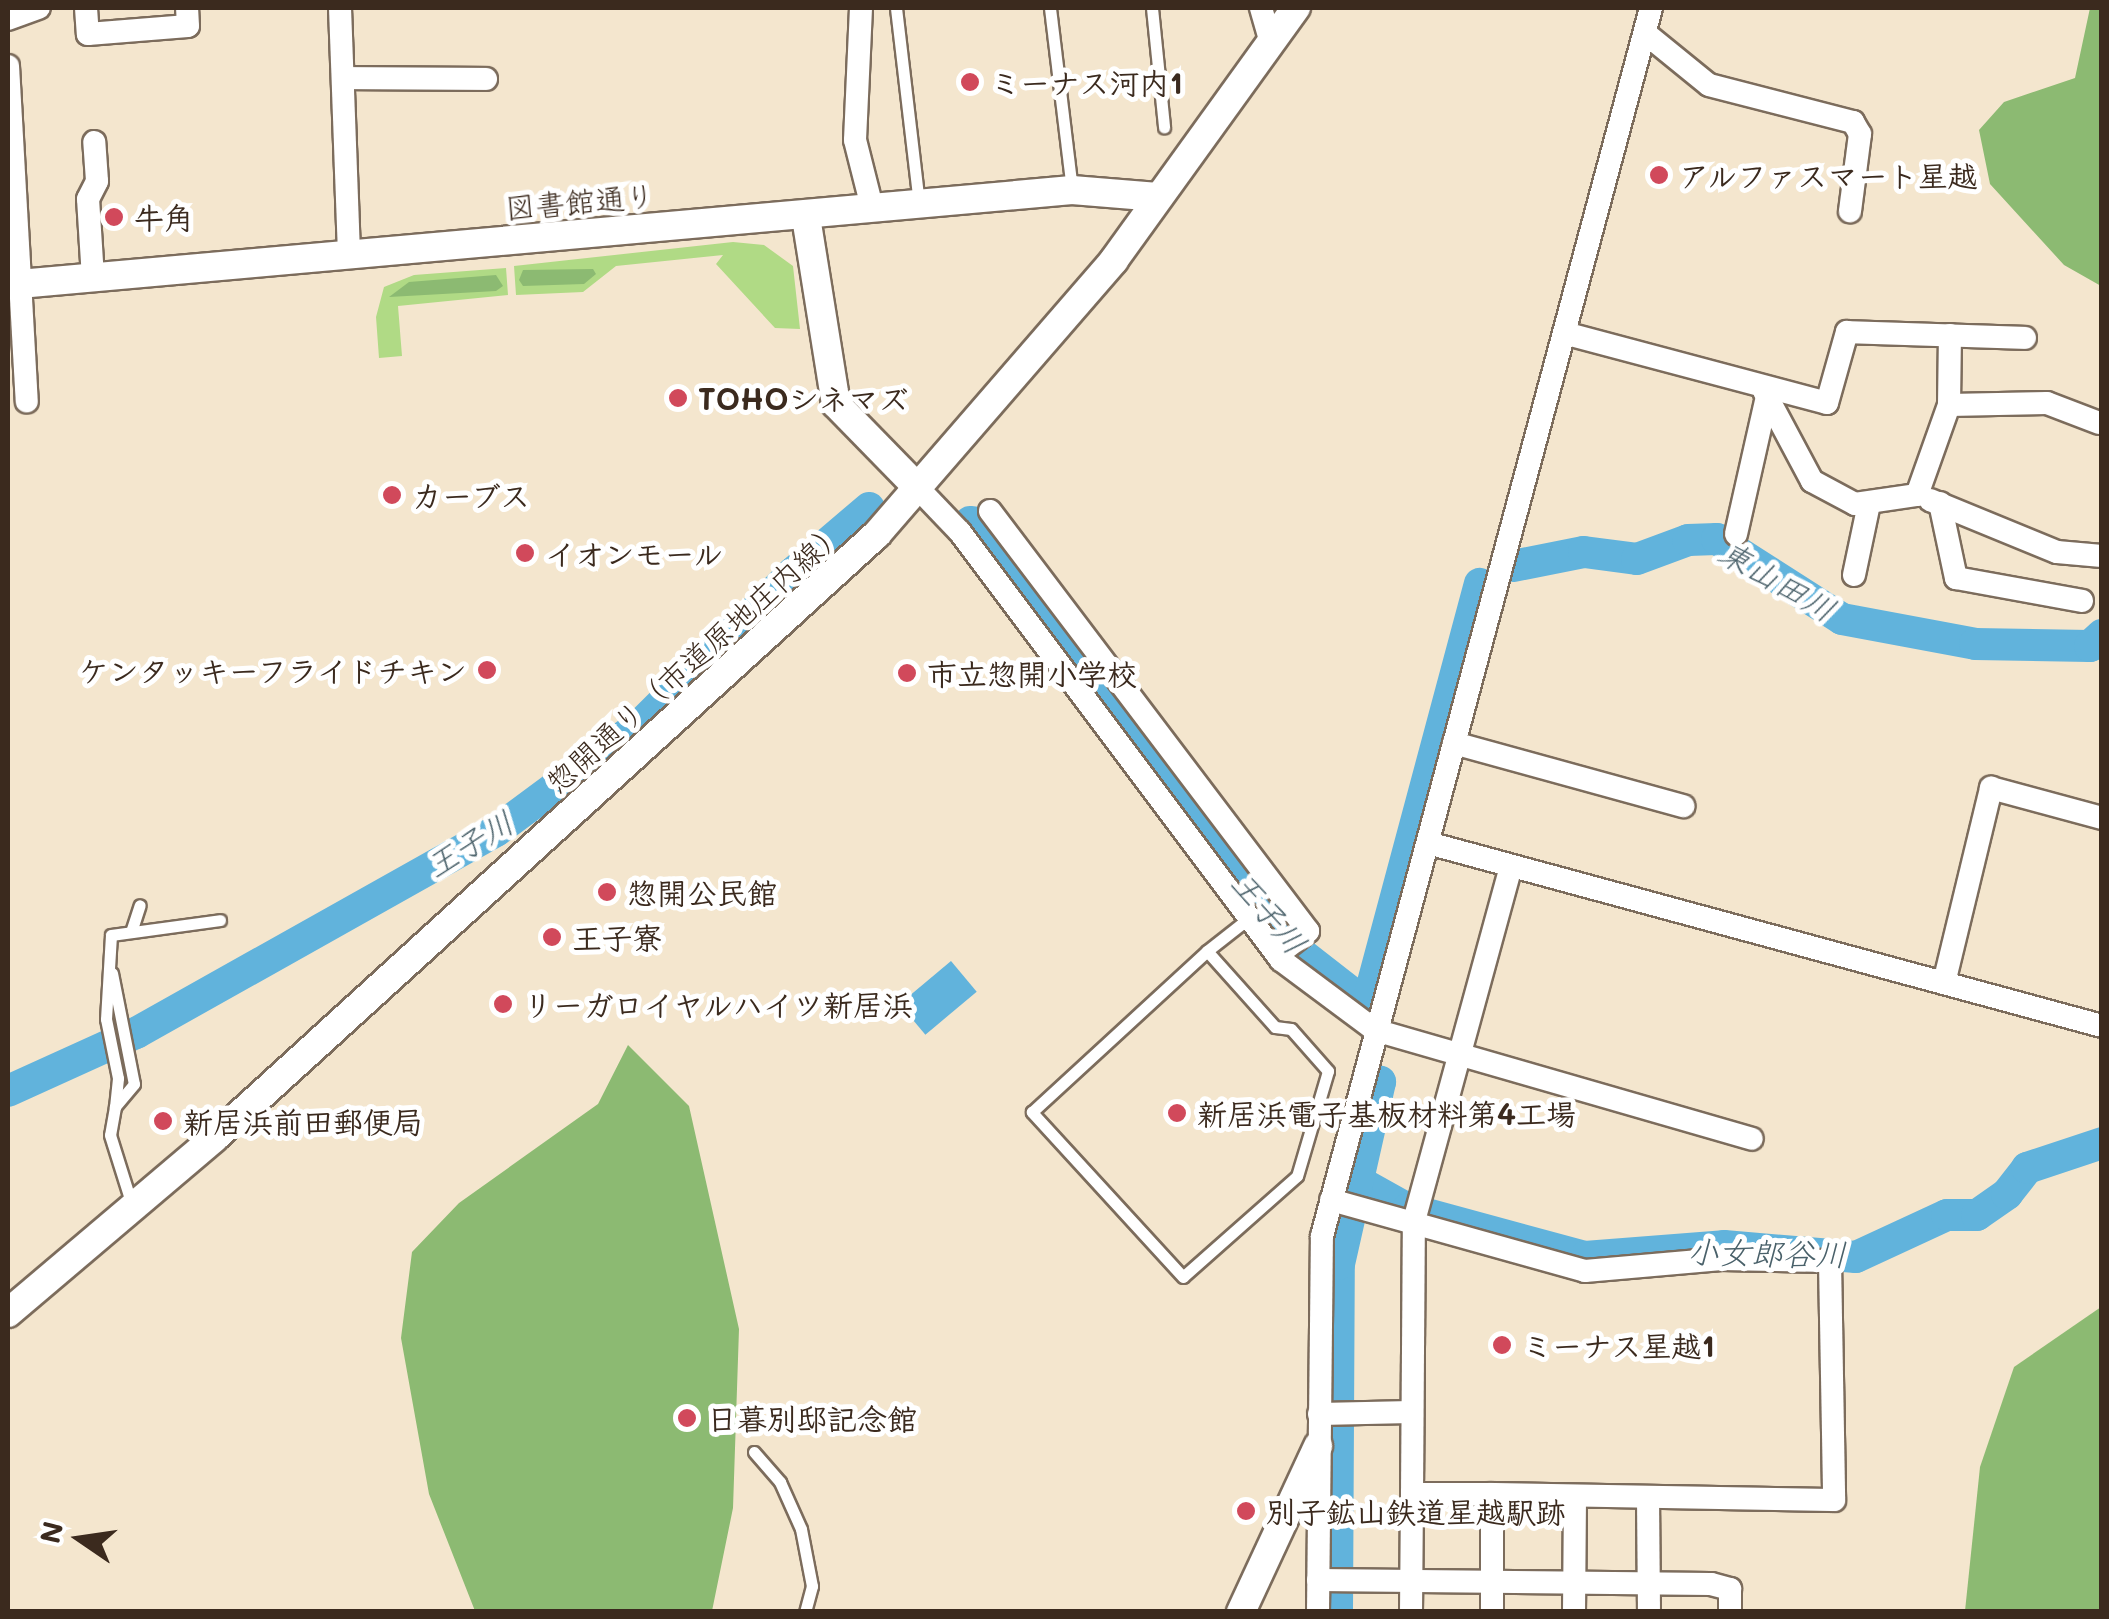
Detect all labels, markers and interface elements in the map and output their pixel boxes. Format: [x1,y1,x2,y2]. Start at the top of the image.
place label: ミーナス河内1 [990,64,1183,100]
marker: ミーナス河内1 [959,71,981,93]
place label: アルファスマート星越 [1679,157,1979,193]
marker: アルファスマート星越 [1648,164,1670,186]
street label: 図書館通り [504,177,656,225]
place label: 牛角 [134,199,194,235]
marker: 牛角 [103,206,125,228]
place label: TOHOシネマズ [698,380,909,416]
marker: TOHOシネマズ [667,387,689,409]
place label: カーブス [412,477,532,513]
marker: カーブス [381,484,403,506]
street label: 惣開通り（市道原地庄内線） [538,512,852,800]
water label: 東山田川 [1713,531,1843,629]
place label: イオンモール [545,535,725,571]
marker: イオンモール [514,542,536,564]
place label: ケンタッキーフライドチキン [77,652,467,688]
place label: 市立惣開小学校 [927,655,1137,691]
marker: ケンタッキーフライドチキン [476,659,498,681]
marker: 市立惣開小学校 [896,662,918,684]
water label: 王子川 [418,802,520,884]
water label: 王子川 [1224,863,1316,961]
place label: 惣開公民館 [627,874,777,910]
marker: 惣開公民館 [596,881,618,903]
place label: 王子寮 [572,919,662,955]
marker: 王子寮 [541,926,563,948]
place label: リーガロイヤルハイツ新居浜 [523,986,913,1022]
marker: リーガロイヤルハイツ新居浜 [492,993,514,1015]
place label: 新居浜電子基板材料第4工場 [1197,1095,1576,1131]
marker: 新居浜電子基板材料第4工場 [1166,1102,1188,1124]
place label: 新居浜前田郵便局 [183,1103,423,1139]
marker: 新居浜前田郵便局 [152,1110,174,1132]
water label: 小女郎谷川 [1687,1231,1847,1273]
place label: ミーナス星越1 [1522,1327,1715,1363]
marker: ミーナス星越1 [1491,1334,1513,1356]
place label: 日暮別邸記念館 [707,1400,917,1436]
marker: 日暮別邸記念館 [676,1407,698,1429]
north arrow [30,1489,130,1589]
place label: 別子鉱山鉄道星越駅跡 [1266,1493,1566,1529]
marker: 別子鉱山鉄道星越駅跡 [1235,1500,1257,1522]
text: N [31,1518,71,1547]

